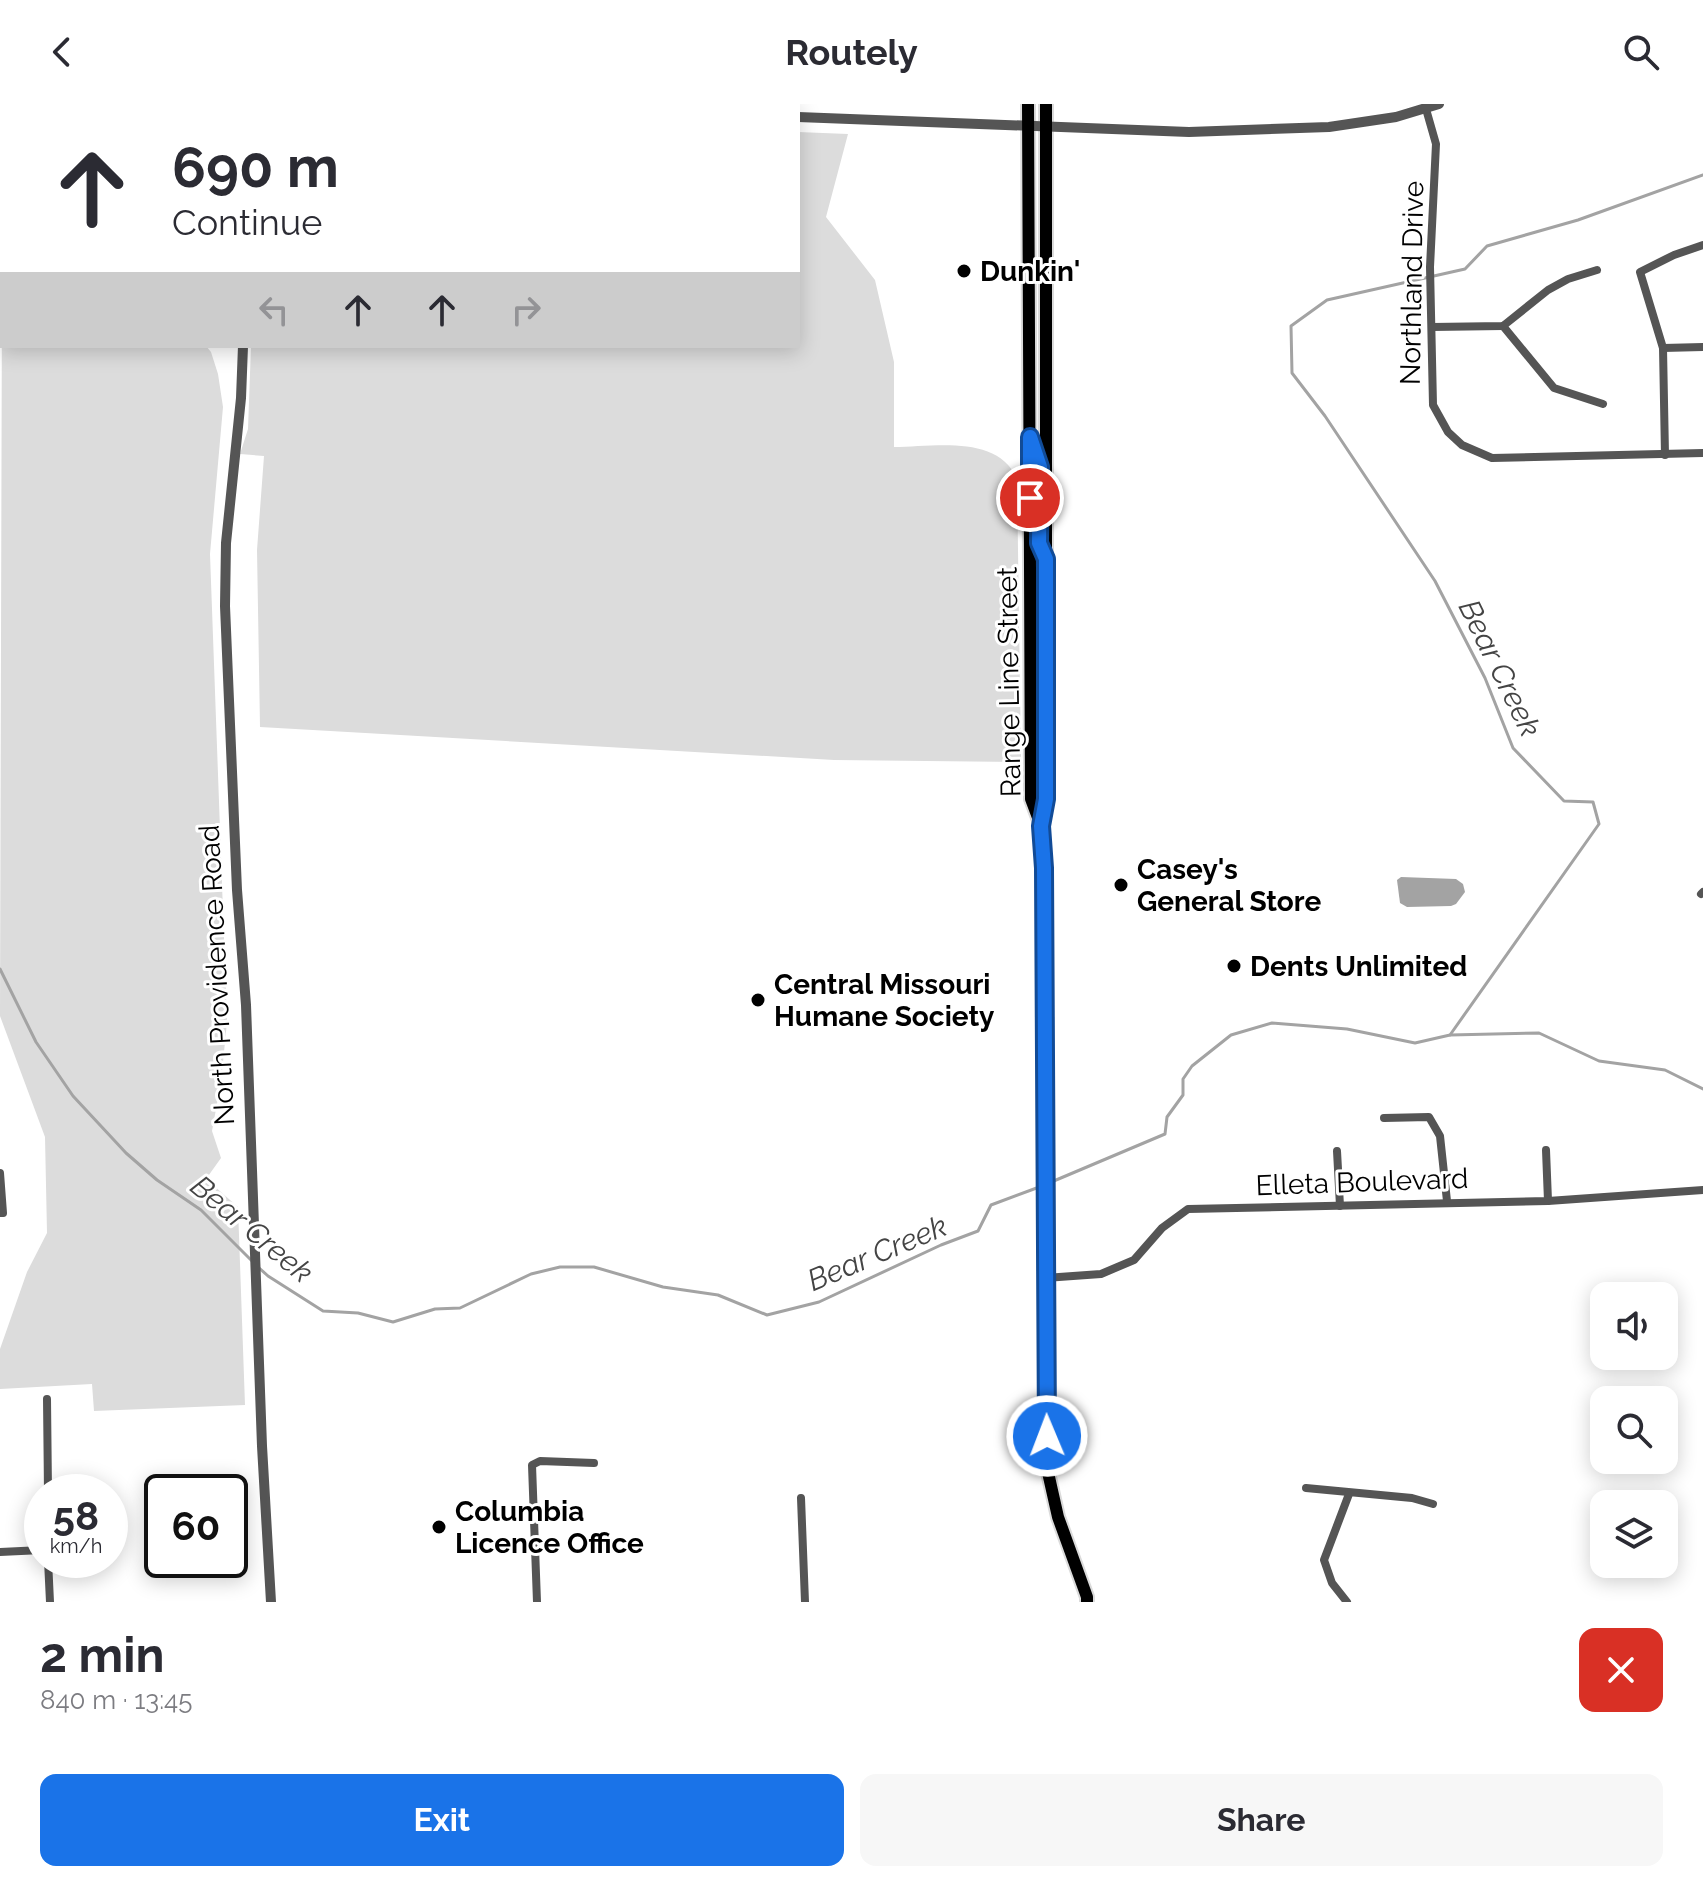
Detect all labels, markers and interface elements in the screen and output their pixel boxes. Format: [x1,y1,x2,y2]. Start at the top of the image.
icon: back [40,30,84,74]
icon: search [1619,30,1663,74]
text: Routely [785,31,918,73]
text: 690 m [172,134,339,200]
icon: ahead [40,136,144,240]
street label: Northland Drive [1394,181,1430,385]
text: Continue [172,201,322,243]
place label: Dunkin' [980,255,1080,288]
marker: Dunkin' [955,262,973,280]
icon: left [252,288,296,332]
icon: ahead [336,288,380,332]
icon: ahead [420,288,464,332]
icon: right [504,288,548,332]
pin [996,464,1064,532]
icon: arrive [1008,476,1052,520]
street label: Range Line Street [990,566,1028,798]
water label: Bear Creek [1452,594,1548,742]
street label: North Providence Road [193,824,241,1126]
place label: Casey's General Store [1137,853,1321,918]
marker: Casey's General Store [1112,876,1130,894]
place label: Dents Unlimited [1250,950,1467,983]
marker: Dents Unlimited [1225,957,1243,975]
place label: Central Missouri Humane Society [774,968,995,1033]
marker: Central Missouri Humane Society [749,991,767,1009]
street label: Elleta Boulevard [1255,1162,1469,1202]
water label: Bear Creek [184,1168,320,1290]
water label: Bear Creek [802,1208,952,1298]
map controls [1590,1282,1678,1578]
button: sound [1590,1282,1678,1370]
button: search [1590,1386,1678,1474]
position arrow [1005,1394,1089,1478]
speed limit sign: 60 [144,1474,248,1578]
button: layers [1590,1490,1678,1578]
text: 58 [53,1492,99,1539]
place label: Columbia Licence Office [455,1495,644,1560]
marker: Columbia Licence Office [430,1518,448,1536]
text: km/h [50,1534,102,1558]
text: 2 min [40,1627,165,1683]
button: close [1579,1628,1663,1712]
text: 840 m · 13:45 [40,1685,193,1715]
button: Exit [40,1774,844,1866]
button: Share [860,1774,1663,1866]

